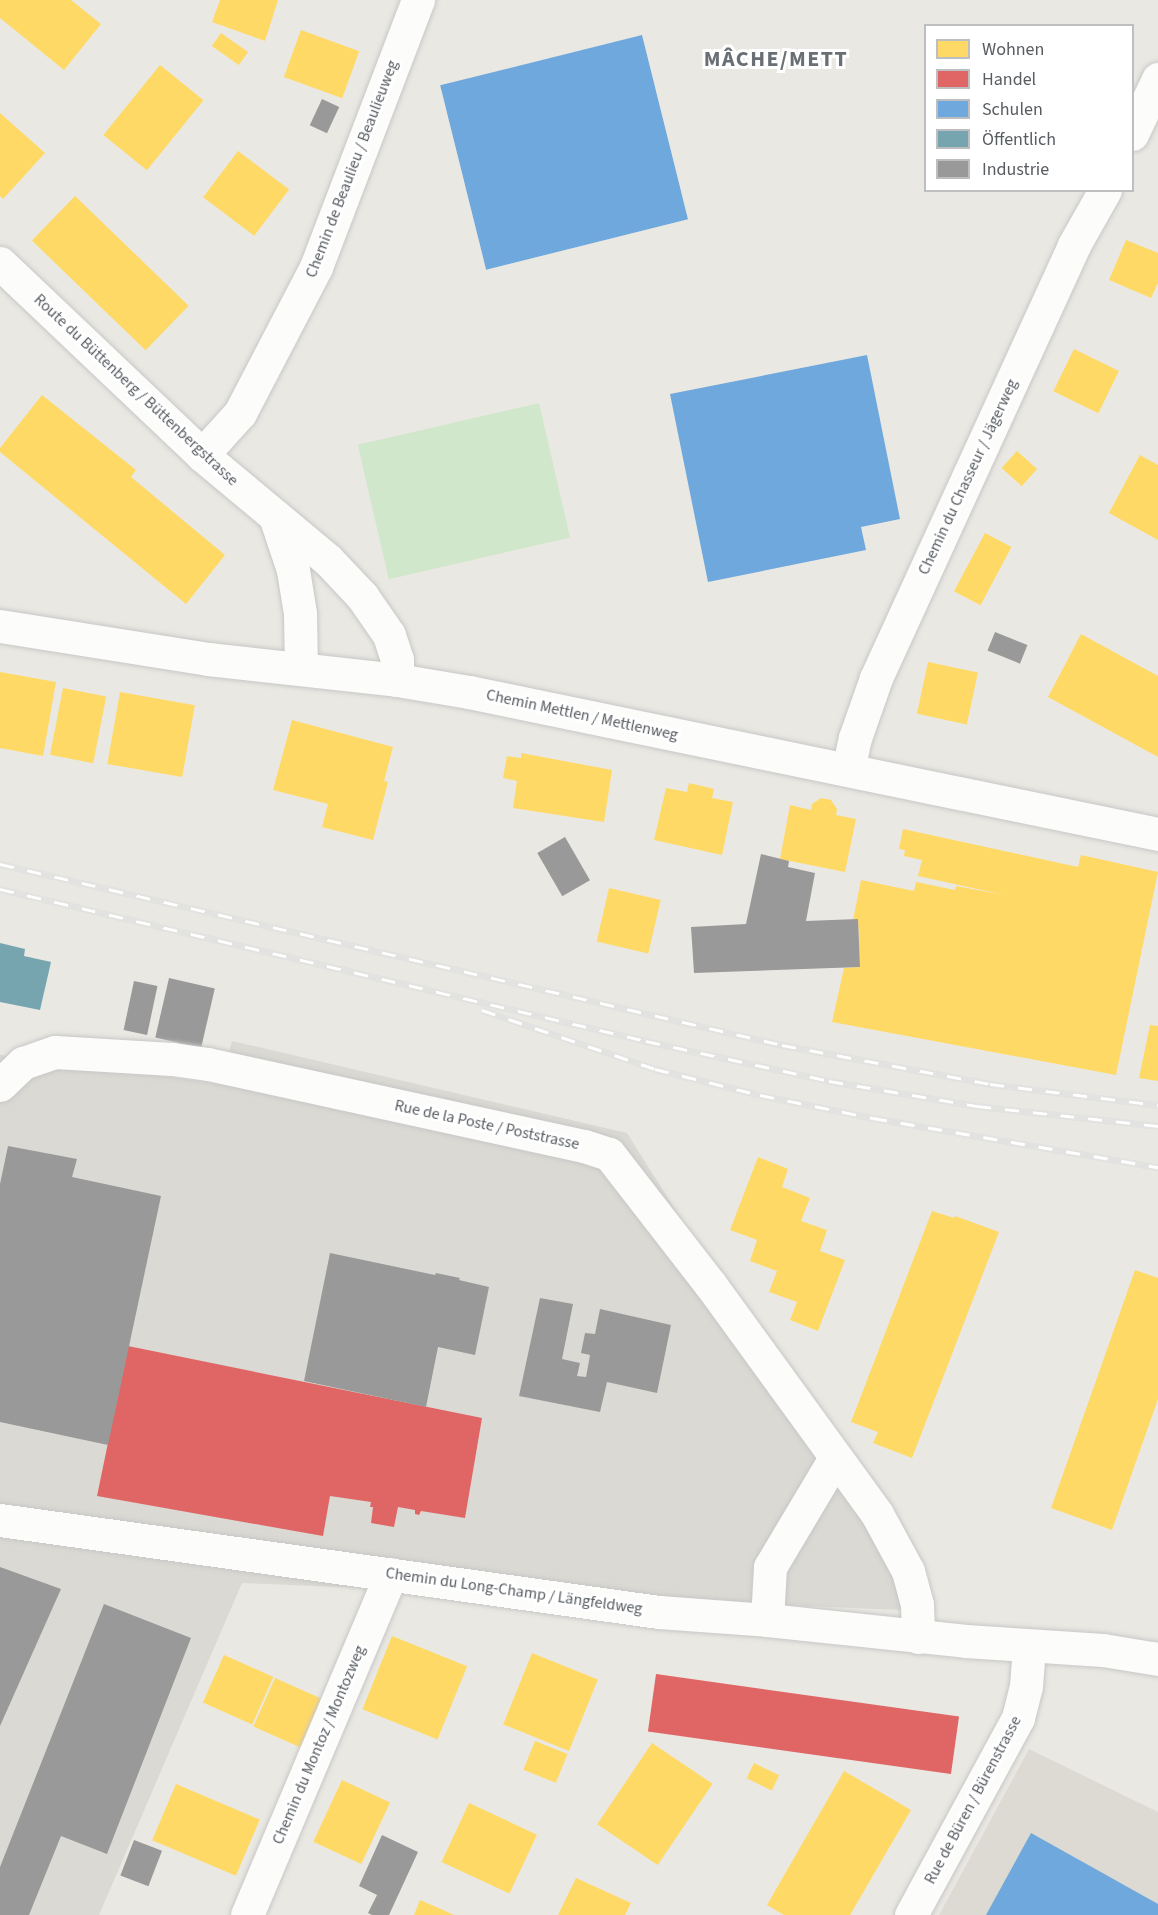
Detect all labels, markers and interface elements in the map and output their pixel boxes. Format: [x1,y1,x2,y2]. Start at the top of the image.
legend [924,24,1134,192]
text: Wohnen [982,37,1044,62]
district label: MÂCHE/METT [704,47,848,73]
street label: Chemin de Beaulieu / Beaulieuweg [302,58,402,280]
text: Handel [982,67,1036,92]
text: Schulen [982,97,1043,122]
text: Öffentlich [982,127,1056,152]
text: Industrie [982,157,1049,182]
street label: Route du Büttenberg / Büttenbergstrasse [30,290,242,490]
street label: Chemin du Chasseur / Jägerweg [914,376,1022,578]
street label: Chemin Mettlen / Mettlenweg [484,685,680,745]
street label: Rue de la Poste / Poststrasse [393,1096,581,1154]
street label: Chemin du Long-Champ / Längfeldweg [384,1563,644,1619]
street label: Chemin du Montoz / Montozweg [268,1643,370,1847]
street label: Rue de Büren / Bürenstrasse [920,1713,1026,1887]

